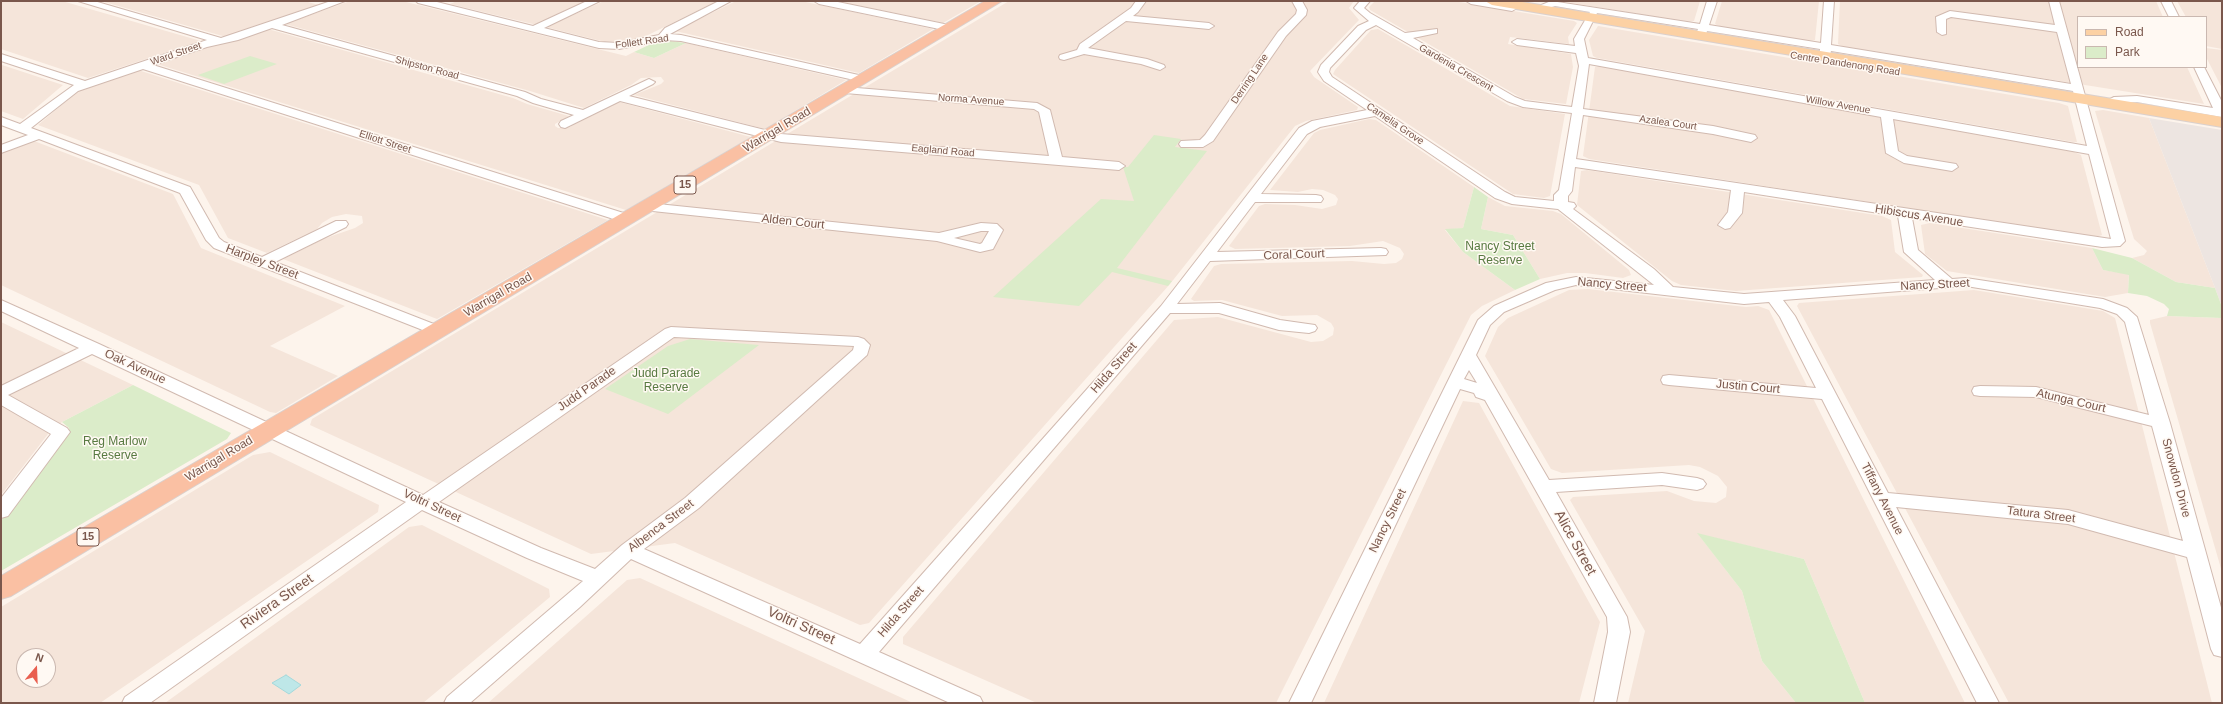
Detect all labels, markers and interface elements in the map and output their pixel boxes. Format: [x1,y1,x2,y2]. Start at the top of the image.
legend [2077,16,2207,68]
text: Road [2115,25,2144,39]
street label: Follett Road [614,32,670,52]
street label: Ward Street [149,40,203,68]
street label: Gardenia Crescent [1417,42,1495,94]
text: Park [2115,45,2140,59]
street label: Centre Dandenong Road [1789,49,1901,79]
street label: Derring Lane [1229,52,1271,106]
street label: Shipston Road [394,54,460,82]
street label: Norma Avenue [937,92,1005,108]
street label: Willow Avenue [1805,93,1871,117]
street label: Camelia Grove [1364,100,1426,148]
street label: Warrigal Road [741,104,813,156]
street label: Azalea Court [1639,113,1697,133]
street label: Elliott Street [358,128,412,156]
street label: Eagland Road [911,142,975,160]
road number: 15 [674,176,696,194]
street label: Hibiscus Avenue [1874,202,1964,230]
street label: Alden Court [761,212,825,232]
park label: Nancy Street Reserve [1465,240,1535,268]
street label: Harpley Street [224,242,300,282]
street label: Coral Court [1263,247,1325,263]
street label: Warrigal Road [461,270,535,320]
street label: Nancy Street [1577,275,1647,295]
street label: Nancy Street [1900,276,1970,294]
street label: Hilda Street [1088,340,1140,396]
street label: Oak Avenue [102,347,168,387]
street label: Judd Parade [555,364,619,414]
park label: Judd Parade Reserve [632,367,700,395]
street label: Justin Court [1715,377,1781,397]
street label: Atunga Court [2035,386,2107,416]
street label: Warrigal Road [183,433,255,485]
park label: Reg Marlow Reserve [83,435,147,463]
street label: Snowdon Drive [2159,437,2193,519]
street label: Tiffany Avenue [1858,460,1906,538]
street label: Voltri Street [401,486,463,526]
street label: Nancy Street [1366,487,1410,555]
street label: Albenca Street [625,497,697,555]
street label: Tatura Street [2006,504,2076,526]
street label: Alice Street [1550,508,1600,578]
road number: 15 [77,528,99,546]
street label: Riviera Street [237,571,317,633]
street label: Hilda Street [875,584,927,640]
street label: Voltri Street [765,604,837,648]
north arrow [16,648,56,688]
text: N [34,651,45,665]

